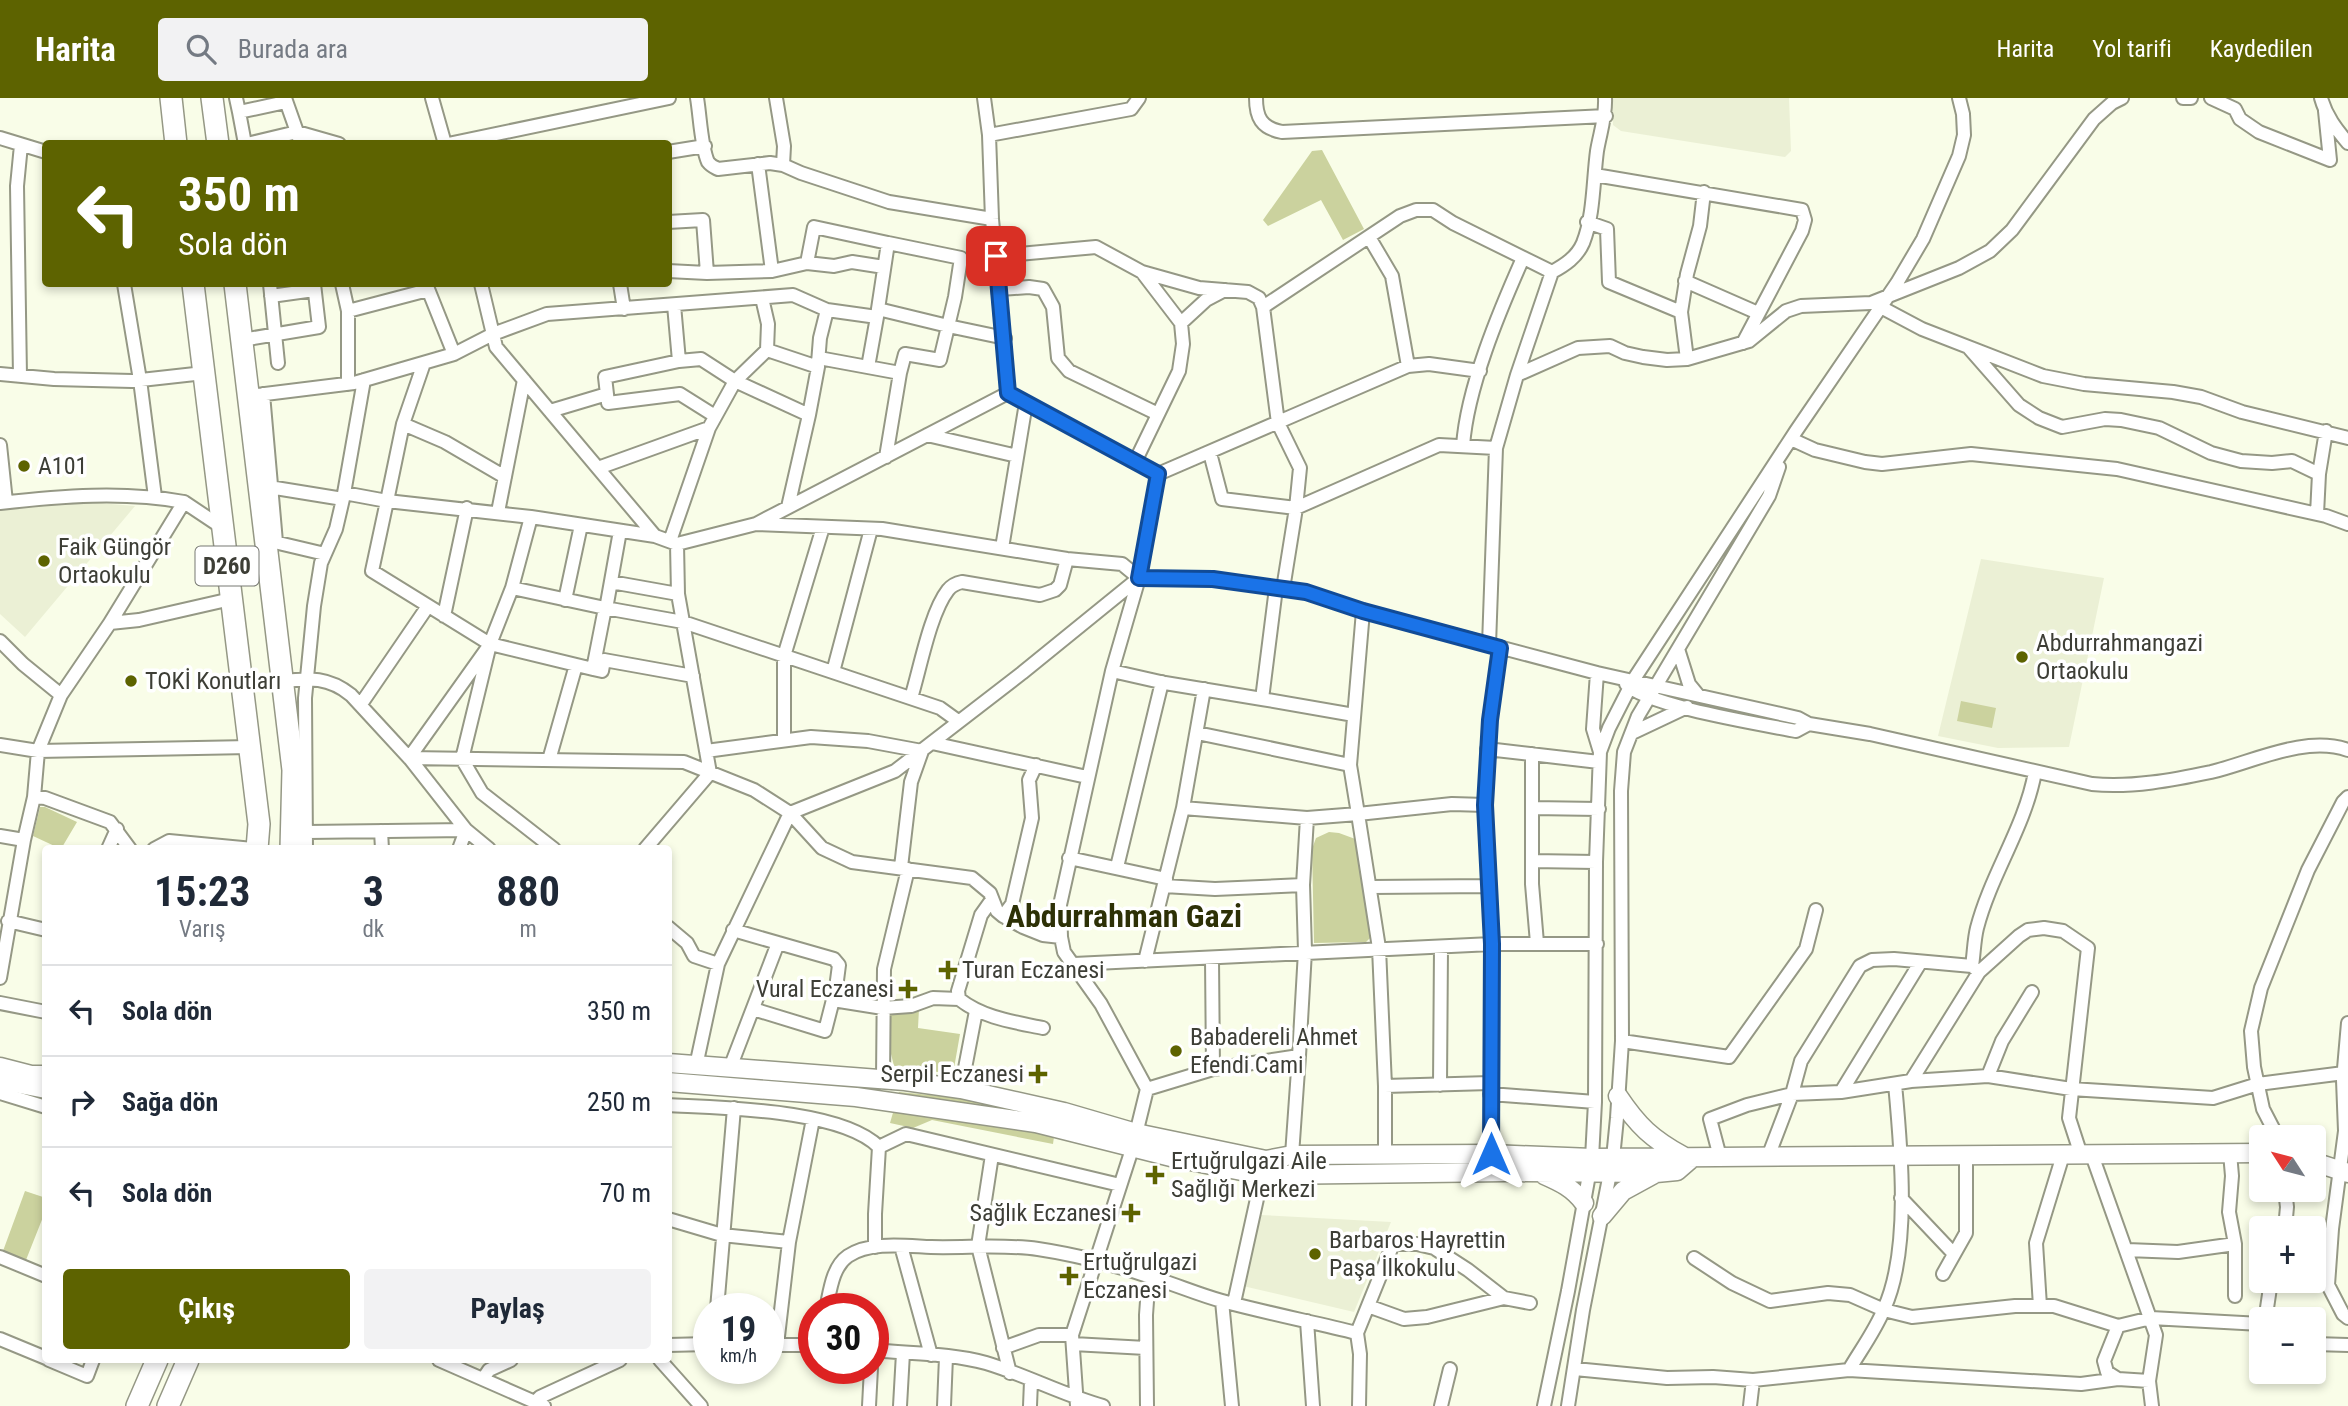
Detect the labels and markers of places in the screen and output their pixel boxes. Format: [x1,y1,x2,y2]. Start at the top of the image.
pin [966,226,1026,286]
place label: A101 [38,452,87,480]
marker: A101 [16,458,32,474]
place label: Faik Güngör Ortaokulu [58,533,171,589]
marker: Faik Güngör Ortaokulu [36,553,52,569]
place label: Abdurrahmangazi Ortaokulu [2036,629,2203,685]
marker: Abdurrahmangazi Ortaokulu [2014,649,2030,665]
place label: TOKİ Konutları [145,667,281,695]
marker: TOKİ Konutları [123,673,139,689]
place label: Turan Eczanesi [962,956,1105,984]
marker: Turan Eczanesi [940,962,956,978]
place label: Vural Eczanesi [756,975,894,1003]
marker: Vural Eczanesi [900,981,916,997]
place label: Babadereli Ahmet Efendi Cami [1190,1023,1358,1079]
marker: Babadereli Ahmet Efendi Cami [1168,1043,1184,1059]
place label: Serpil Eczanesi [880,1060,1024,1088]
marker: Serpil Eczanesi [1030,1066,1046,1082]
place label: Ertuğrulgazi Aile Sağlığı Merkezi [1171,1147,1327,1203]
marker: Ertuğrulgazi Aile Sağlığı Merkezi [1145,1165,1165,1185]
place label: Sağlık Eczanesi [970,1199,1117,1227]
marker: Sağlık Eczanesi [1123,1205,1139,1221]
place label: Barbaros Hayrettin Paşa İlkokulu [1329,1226,1506,1282]
marker: Barbaros Hayrettin Paşa İlkokulu [1307,1246,1323,1262]
place label: Ertuğrulgazi Eczanesi [1083,1248,1197,1304]
marker: Ertuğrulgazi Eczanesi [1061,1268,1077,1284]

